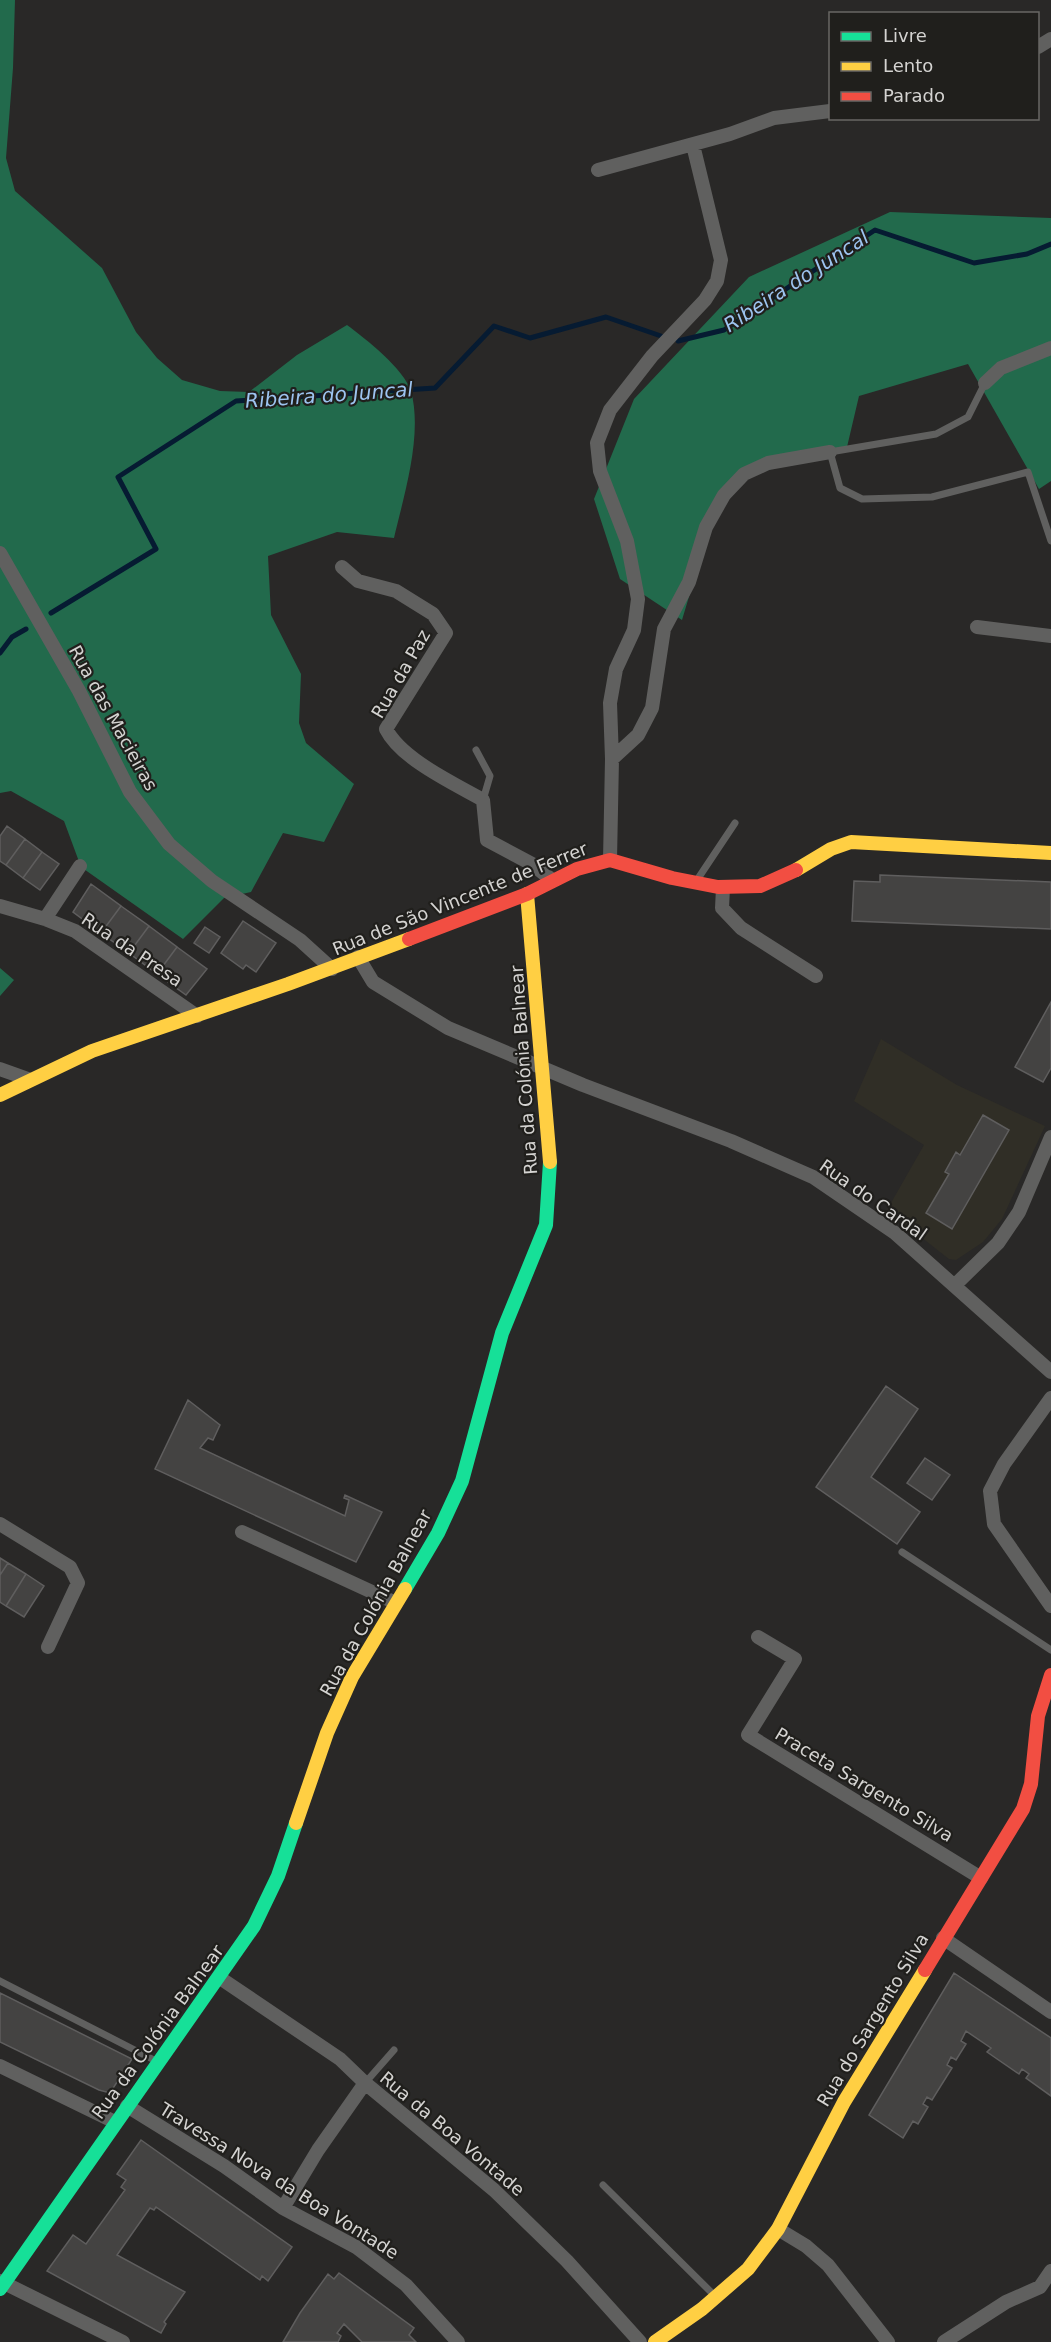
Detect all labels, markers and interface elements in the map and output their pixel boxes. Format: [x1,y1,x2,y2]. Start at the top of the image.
legend [829,12,1039,120]
text: Livre [883,25,927,46]
text: Lento [883,55,933,76]
text: Parado [883,85,945,106]
water label: Ribeira do Juncal [719,225,873,337]
water label: Ribeira do Juncal [244,377,414,413]
street label: Rua da Paz [367,626,434,722]
street label: Rua das Macieiras [65,641,162,794]
street label: Rua de São Vincente de Ferrer [329,837,591,959]
street label: Rua da Presa [78,908,187,991]
street label: Rua da Colónia Balnear [506,964,541,1176]
street label: Rua do Cardal [816,1155,931,1244]
street label: Rua da Colónia Balnear [315,1505,436,1700]
street label: Praceta Sargento Silva [771,1723,957,1846]
street label: Rua do Sargento Silva [812,1929,933,2110]
street label: Rua da Colónia Balnear [87,1940,228,2123]
street label: Rua da Boa Vontade [376,2067,529,2200]
street label: Travessa Nova da Boa Vontade [155,2097,403,2263]

